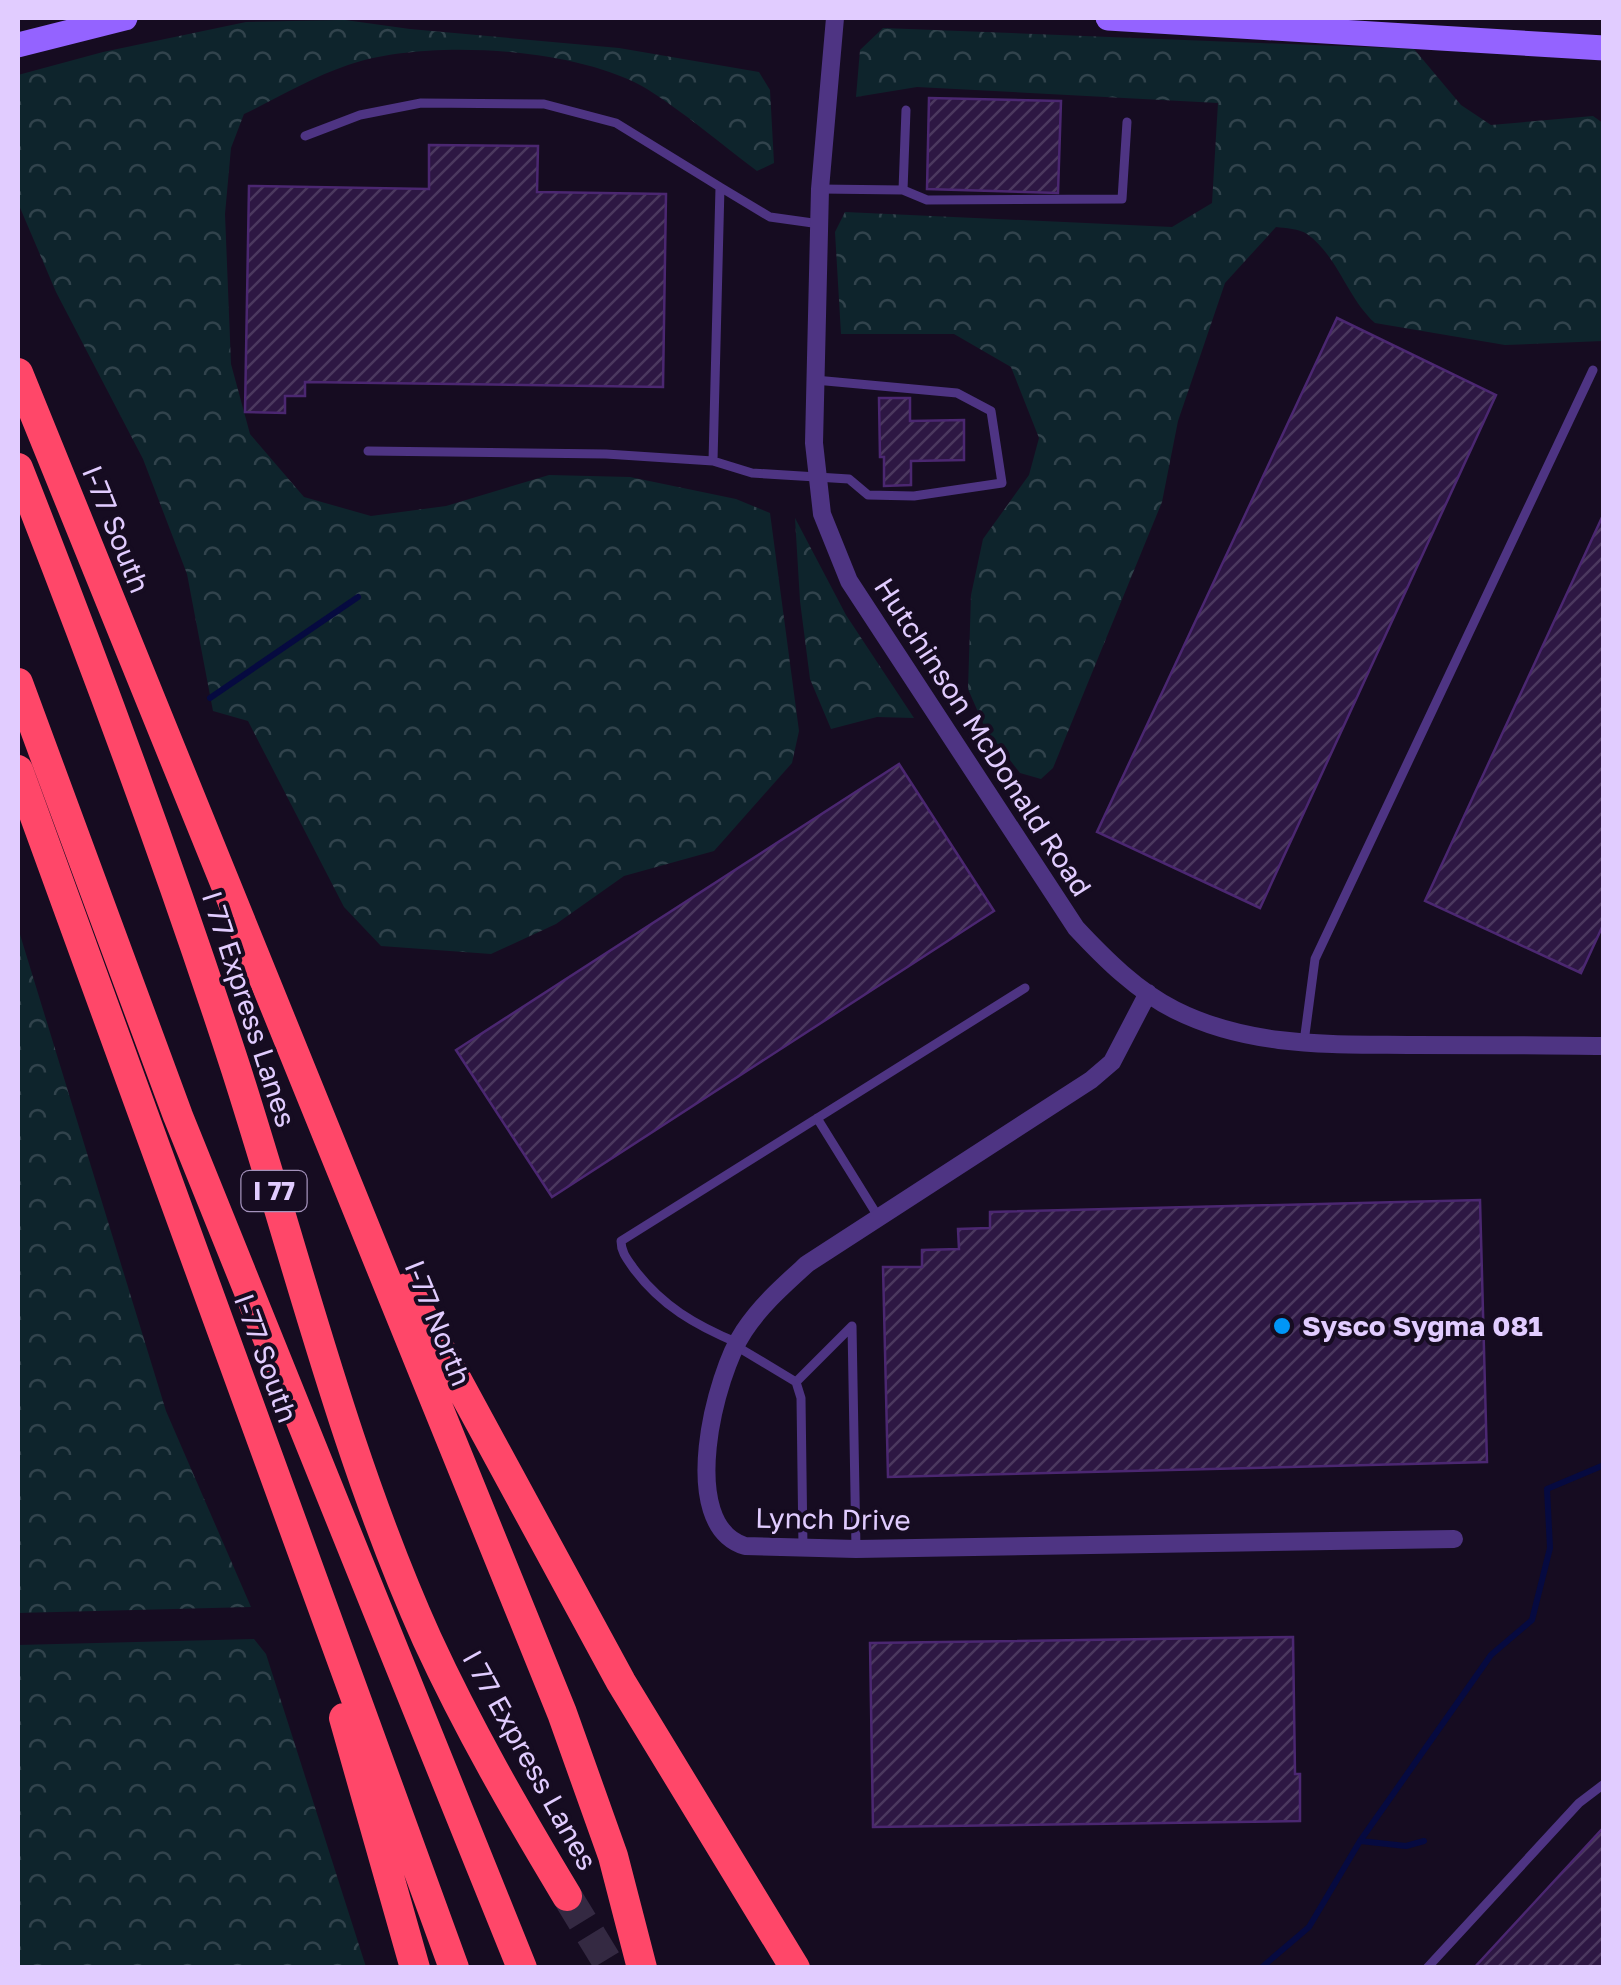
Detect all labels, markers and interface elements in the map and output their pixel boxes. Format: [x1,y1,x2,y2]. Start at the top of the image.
street label: I-77 South [76,460,157,597]
street label: Hutchinson McDonald Road [868,571,1099,902]
street label: I 77 Express Lanes [196,887,303,1131]
road number: I 77 [242,1171,306,1211]
street label: I-77 North [398,1255,479,1390]
street label: I-77 South [228,1289,305,1427]
place label: Sysco Sygma 081 [1302,1309,1543,1342]
marker: Sysco Sygma 081 [1271,1315,1293,1337]
street label: Lynch Drive [755,1501,911,1536]
street label: I 77 Express Lanes [456,1644,605,1875]

